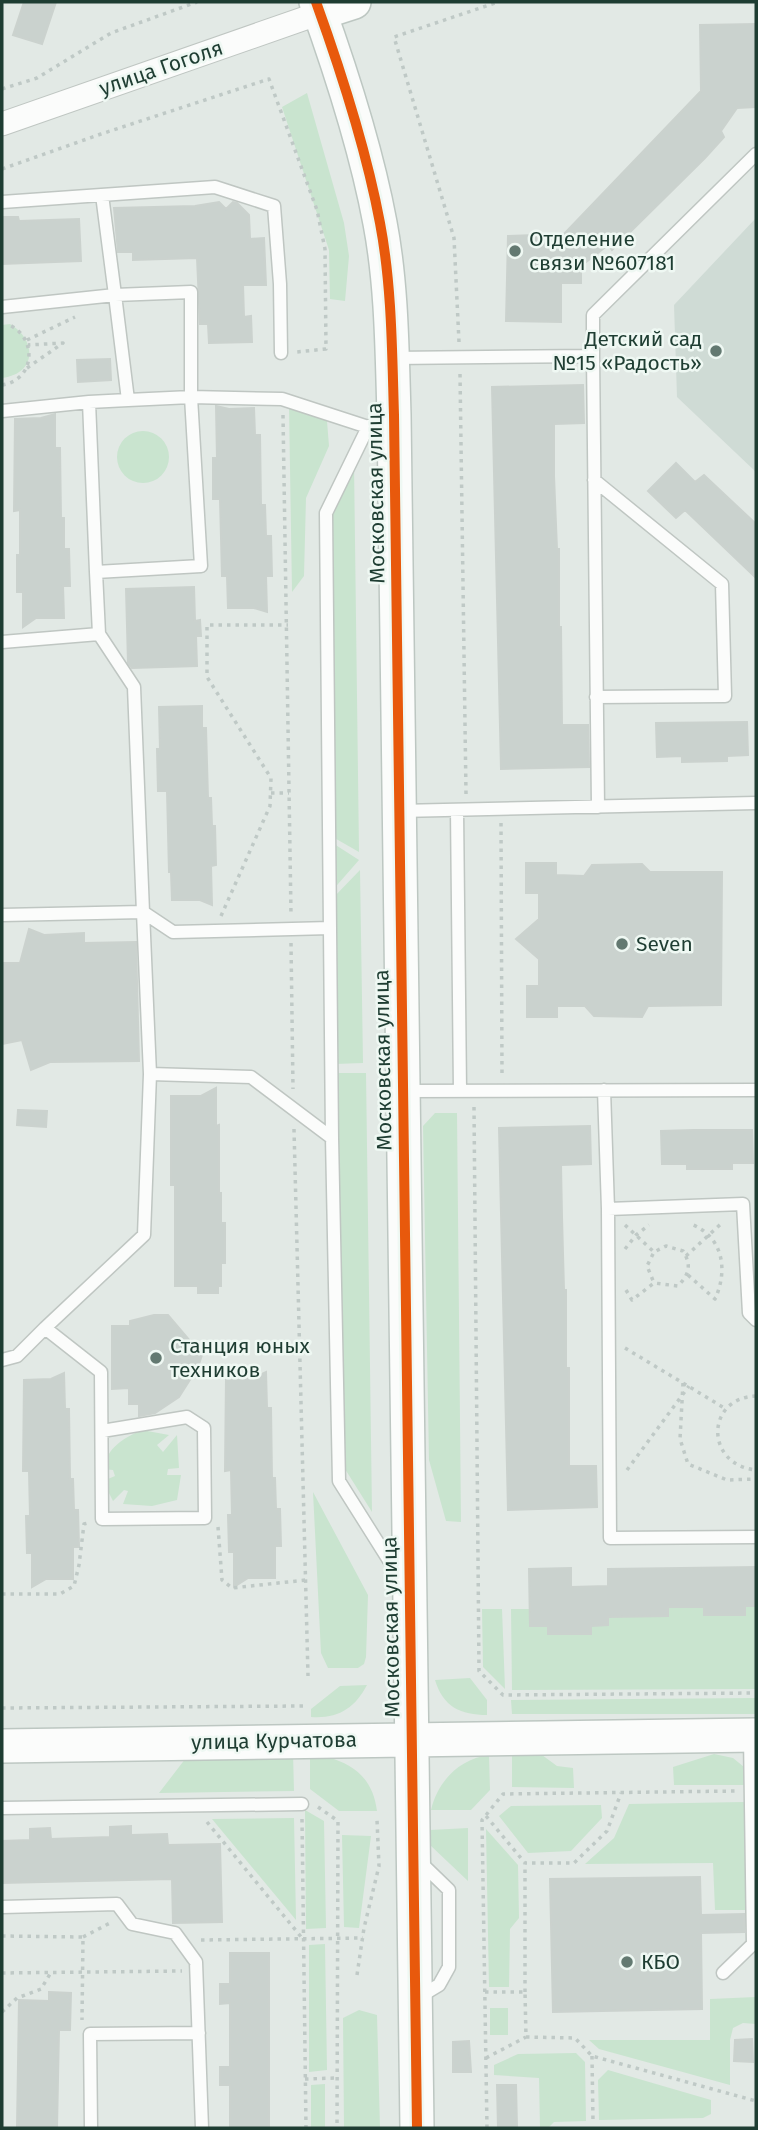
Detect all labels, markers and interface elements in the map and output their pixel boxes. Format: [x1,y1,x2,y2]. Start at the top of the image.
street label: улица Гоголя [96,35,226,101]
place label: Отделение связи №607181 [529,226,675,276]
marker: Отделение связи №607181 [507,243,523,259]
place label: Детский сад №15 «Радость» [553,326,702,376]
marker: Детский сад №15 «Радость» [708,343,724,359]
street label: Московская улица [361,402,391,584]
place label: Seven [636,931,693,957]
marker: Seven [614,936,630,952]
street label: Московская улица [368,969,398,1151]
place label: Станция юных техников [170,1333,311,1383]
marker: Станция юных техников [148,1350,164,1366]
street label: Московская улица [376,1536,406,1718]
street label: улица Курчатова [191,1727,357,1755]
place label: КБО [641,1949,680,1975]
marker: КБО [619,1954,635,1970]

